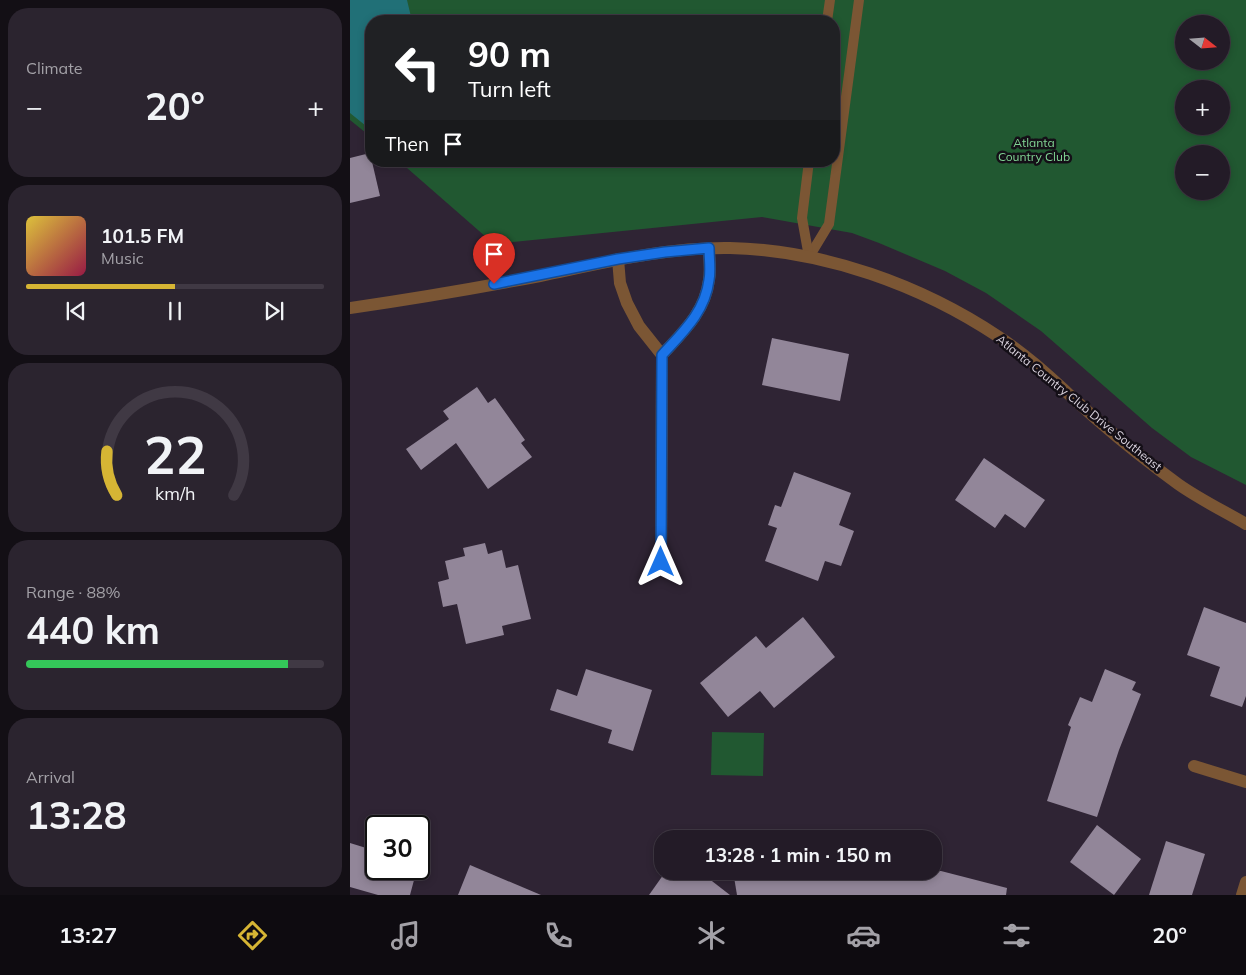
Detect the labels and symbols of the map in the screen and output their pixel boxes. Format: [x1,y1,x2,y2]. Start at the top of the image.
north arrow [1175,15,1230,70]
park label: Atlanta Country Club [998,135,1070,164]
pin [473,233,515,284]
street label: Atlanta Country Club Drive Southeast [994,331,1165,474]
position arrow [634,535,686,587]
speed limit sign: 30 [365,815,430,880]

